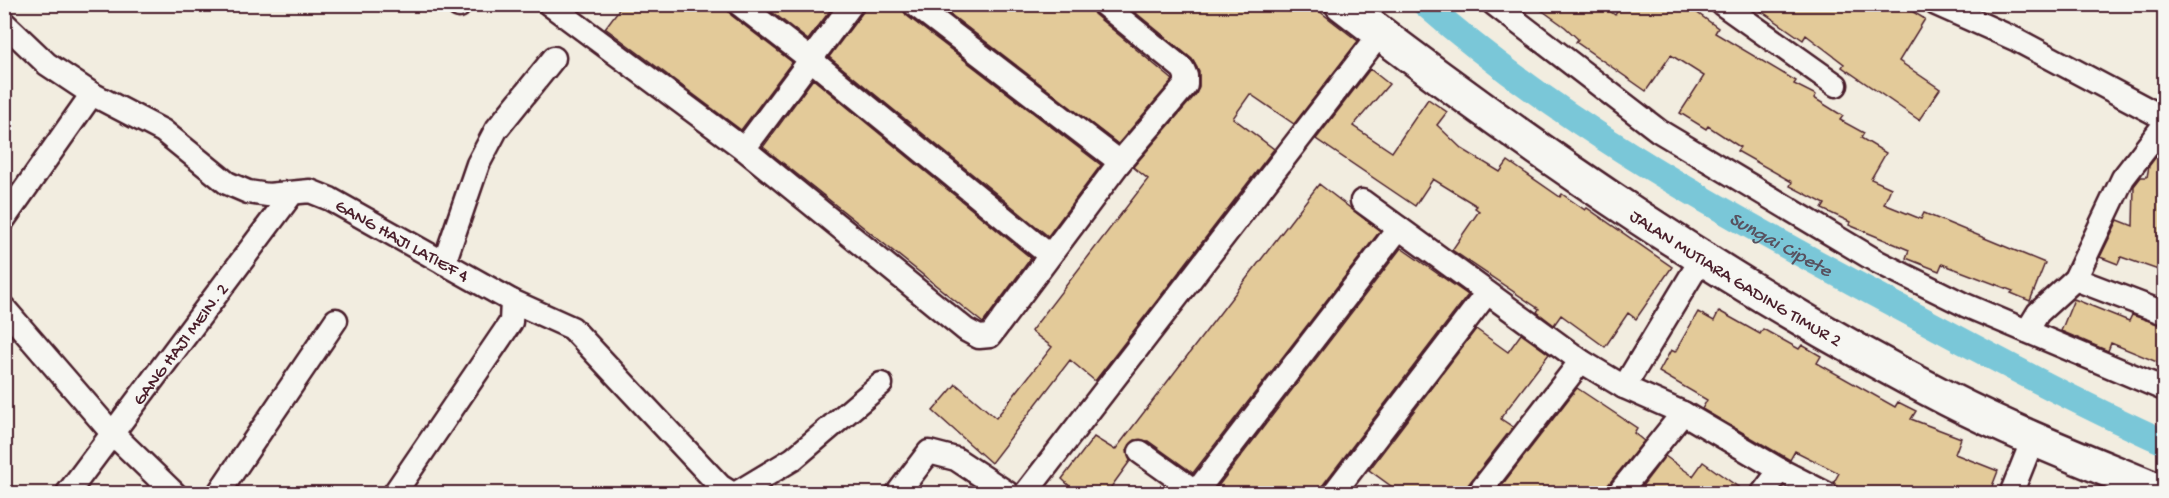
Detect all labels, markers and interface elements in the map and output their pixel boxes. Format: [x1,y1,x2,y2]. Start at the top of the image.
street label: GANG HAJI LATIEF 4 [331,196,472,288]
street label: JALAN MUTIARA GADING TIMUR 2 [1625,206,1845,352]
water label: Sungai Cipete [1724,208,1836,284]
street label: GANG HAJI MEIN. 2 [129,280,234,410]

